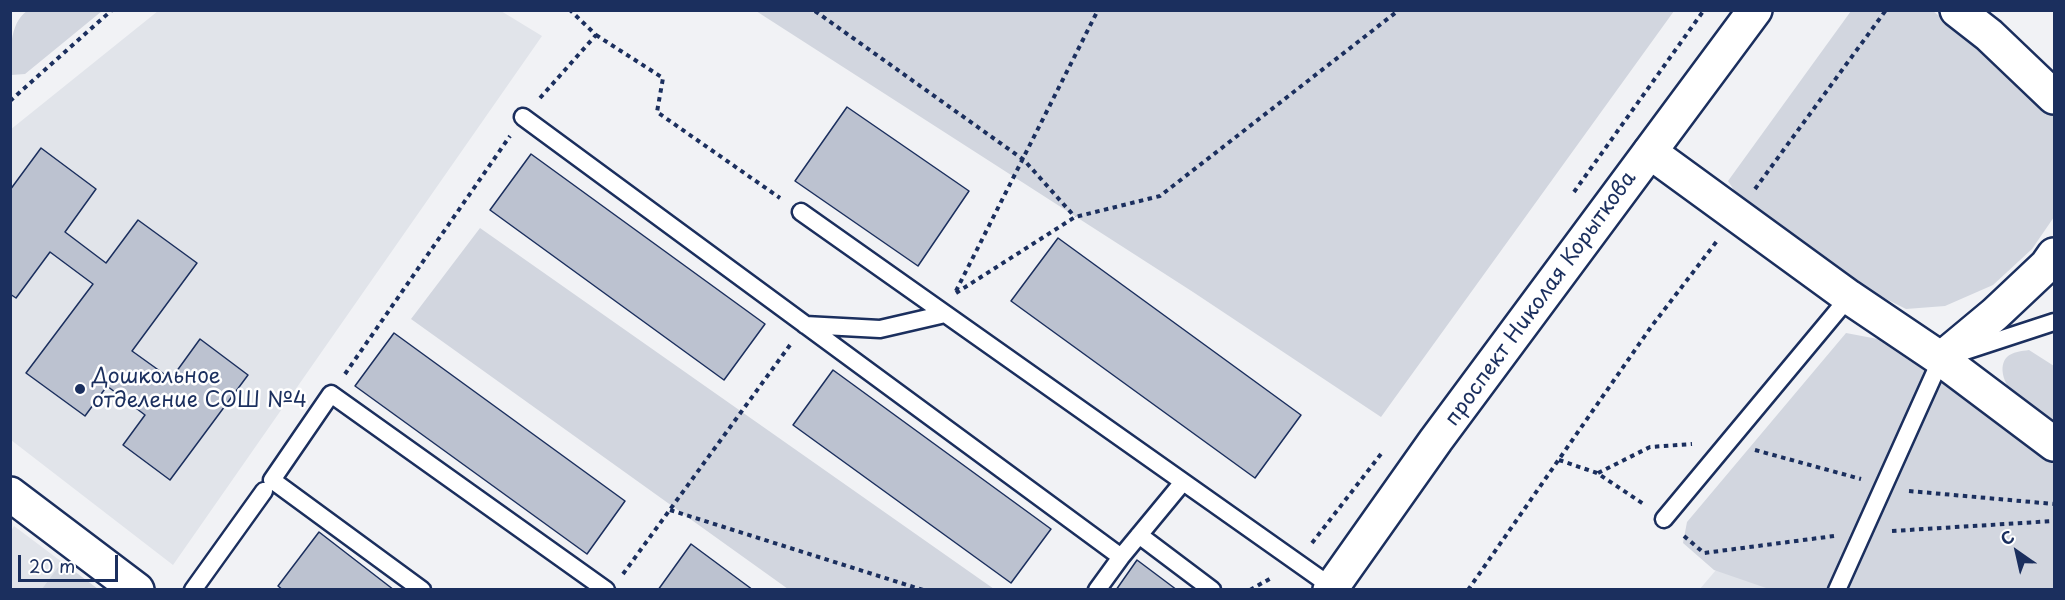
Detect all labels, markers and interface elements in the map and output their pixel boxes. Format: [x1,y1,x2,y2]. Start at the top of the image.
street label: проспект Николая Корыткова [1440,167,1642,431]
place label: Дошкольное отделение СОШ №4 [92,364,307,414]
marker: Дошкольное отделение СОШ №4 [73,382,87,396]
north arrow [1987,522,2047,582]
text: С [1995,524,2019,550]
scale bar [21,543,122,581]
text: 20 m [29,552,75,579]

